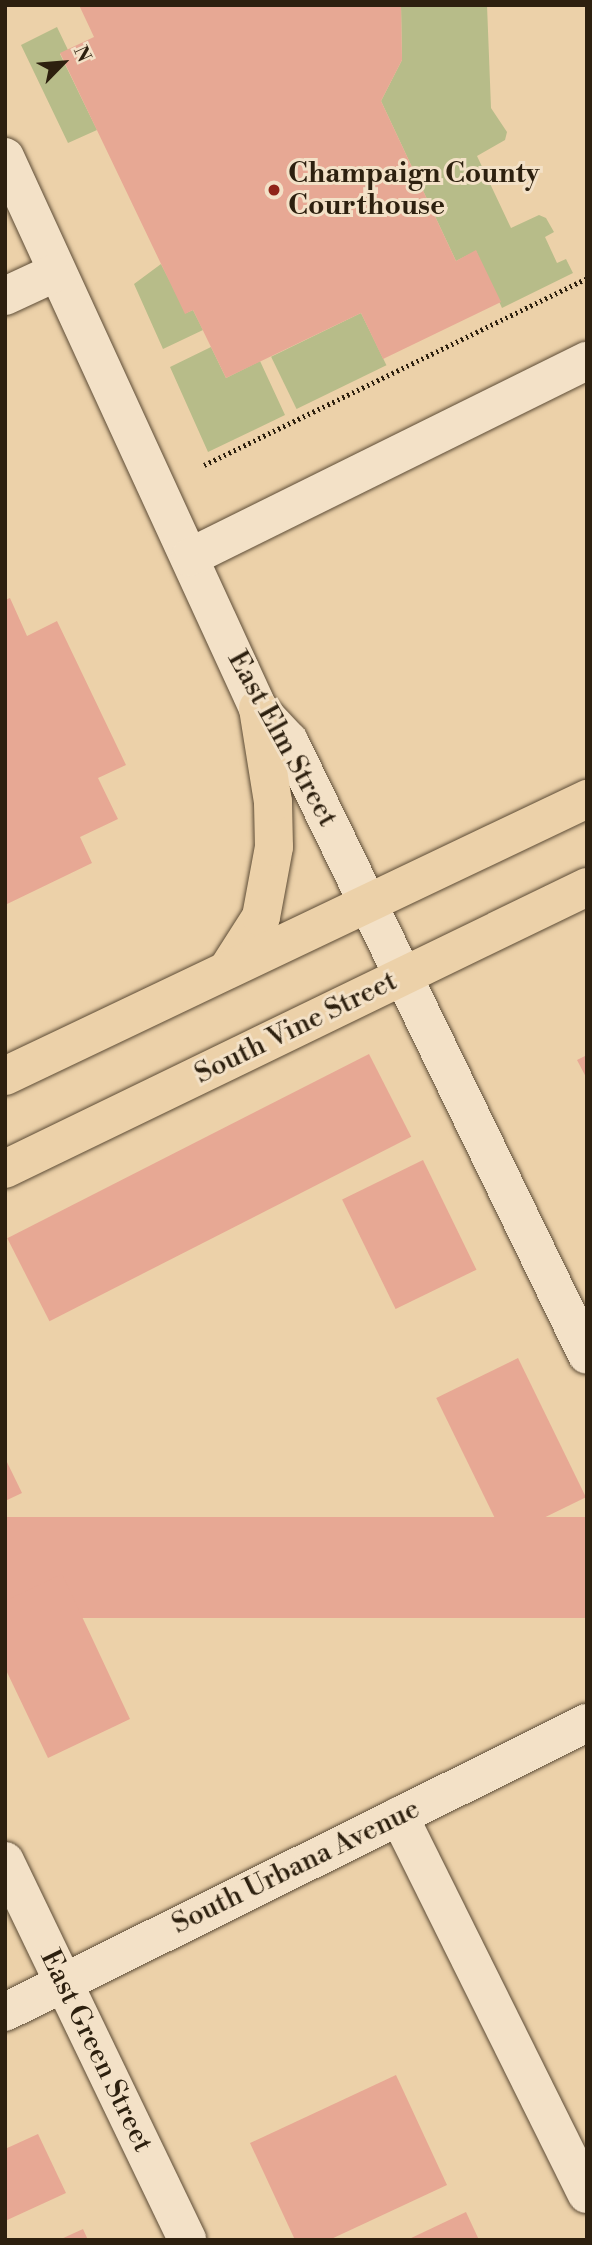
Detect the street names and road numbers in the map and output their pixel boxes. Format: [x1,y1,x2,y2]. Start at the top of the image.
street label: East Elm Street [220,645,344,833]
street label: South Vine Street [189,965,403,1091]
street label: South Urbana Avenue [167,1792,425,1942]
street label: East Green Street [32,1944,160,2158]

